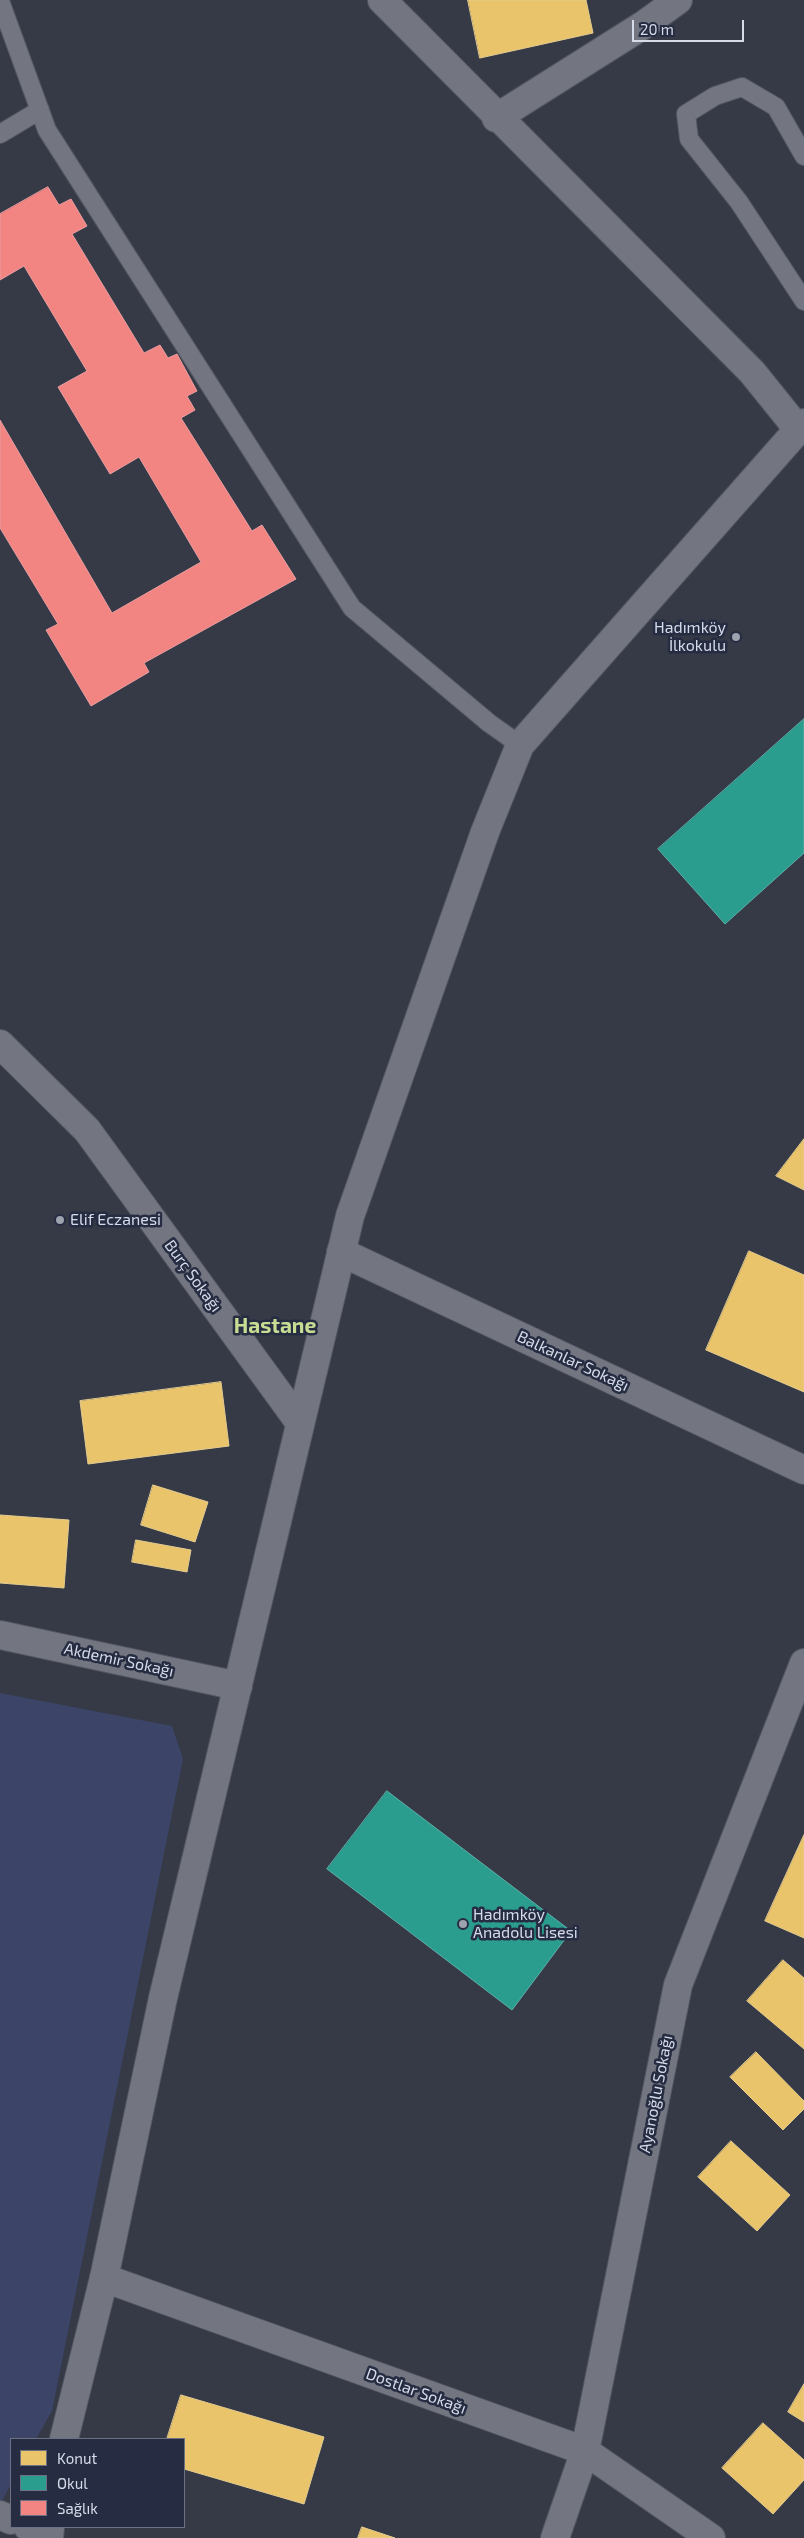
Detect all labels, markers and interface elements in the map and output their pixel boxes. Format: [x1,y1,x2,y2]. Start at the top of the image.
scale bar [634,10,746,42]
text: 20 m [640,20,674,38]
place label: Hadımköy İlkokulu [654,618,726,656]
marker: Hadımköy İlkokulu [730,631,742,643]
place label: Elif Eczanesi [70,1210,161,1230]
marker: Elif Eczanesi [54,1214,66,1226]
street label: Burç Sokağı [160,1236,226,1316]
district label: Hastane [234,1313,316,1339]
street label: Balkanlar Sokağı [514,1327,632,1395]
street label: Akdemir Sokağı [62,1639,176,1681]
place label: Hadımköy Anadolu Lisesi [473,1905,578,1943]
marker: Hadımköy Anadolu Lisesi [457,1918,469,1930]
street label: Ayanoğlu Sokağı [635,2034,677,2154]
street label: Dostlar Sokağı [363,2364,469,2418]
legend [10,2438,185,2528]
text: Konut [57,2449,97,2467]
text: Okul [57,2474,88,2492]
text: Sağlık [57,2499,98,2517]

